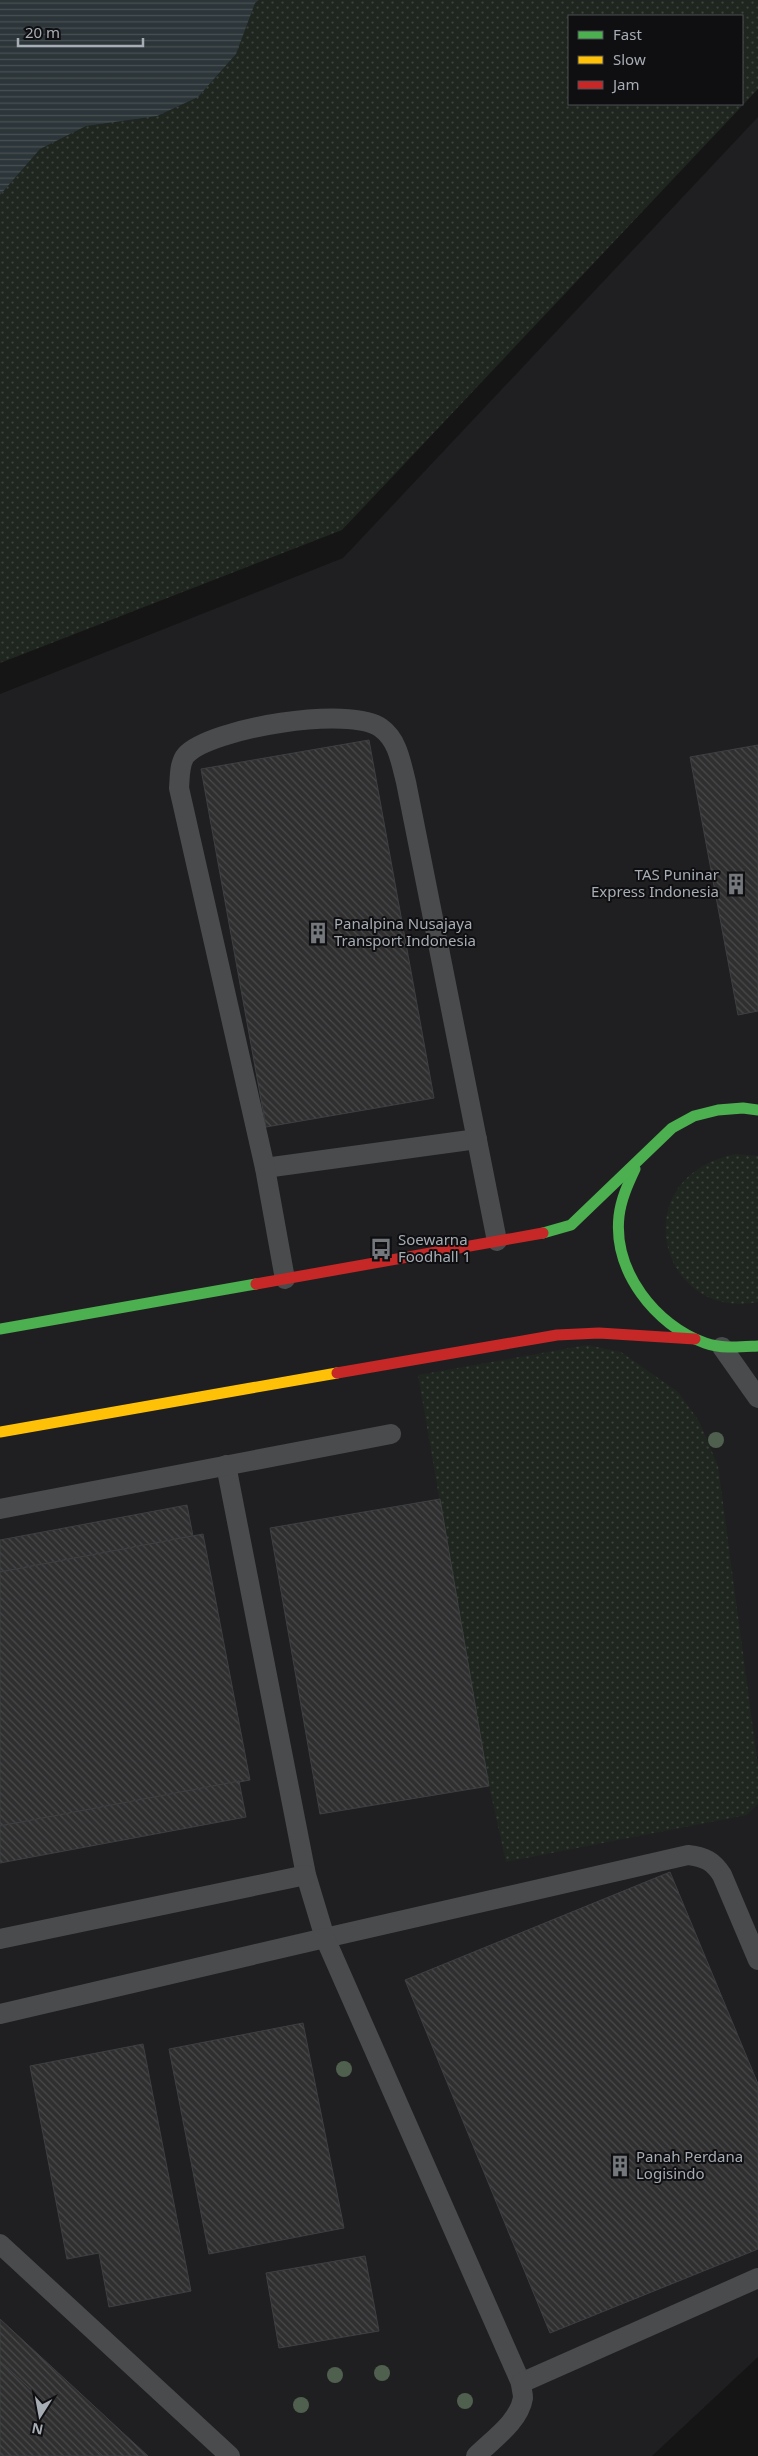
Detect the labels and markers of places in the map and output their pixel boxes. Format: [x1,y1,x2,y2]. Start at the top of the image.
place label: TAS Puninar Express Indonesia [591,864,719,901]
building icon: TAS Puninar Express Indonesia [723,871,749,897]
place label: Panalpina Nusajaya Transport Indonesia [334,913,476,950]
building icon: Panalpina Nusajaya Transport Indonesia [305,920,331,946]
place label: Soewarna Foodhall 1 [398,1229,471,1266]
bus stop icon: Soewarna Foodhall 1 [368,1236,394,1262]
place label: Panah Perdana Logisindo [636,2146,743,2183]
building icon: Panah Perdana Logisindo [607,2153,633,2179]

